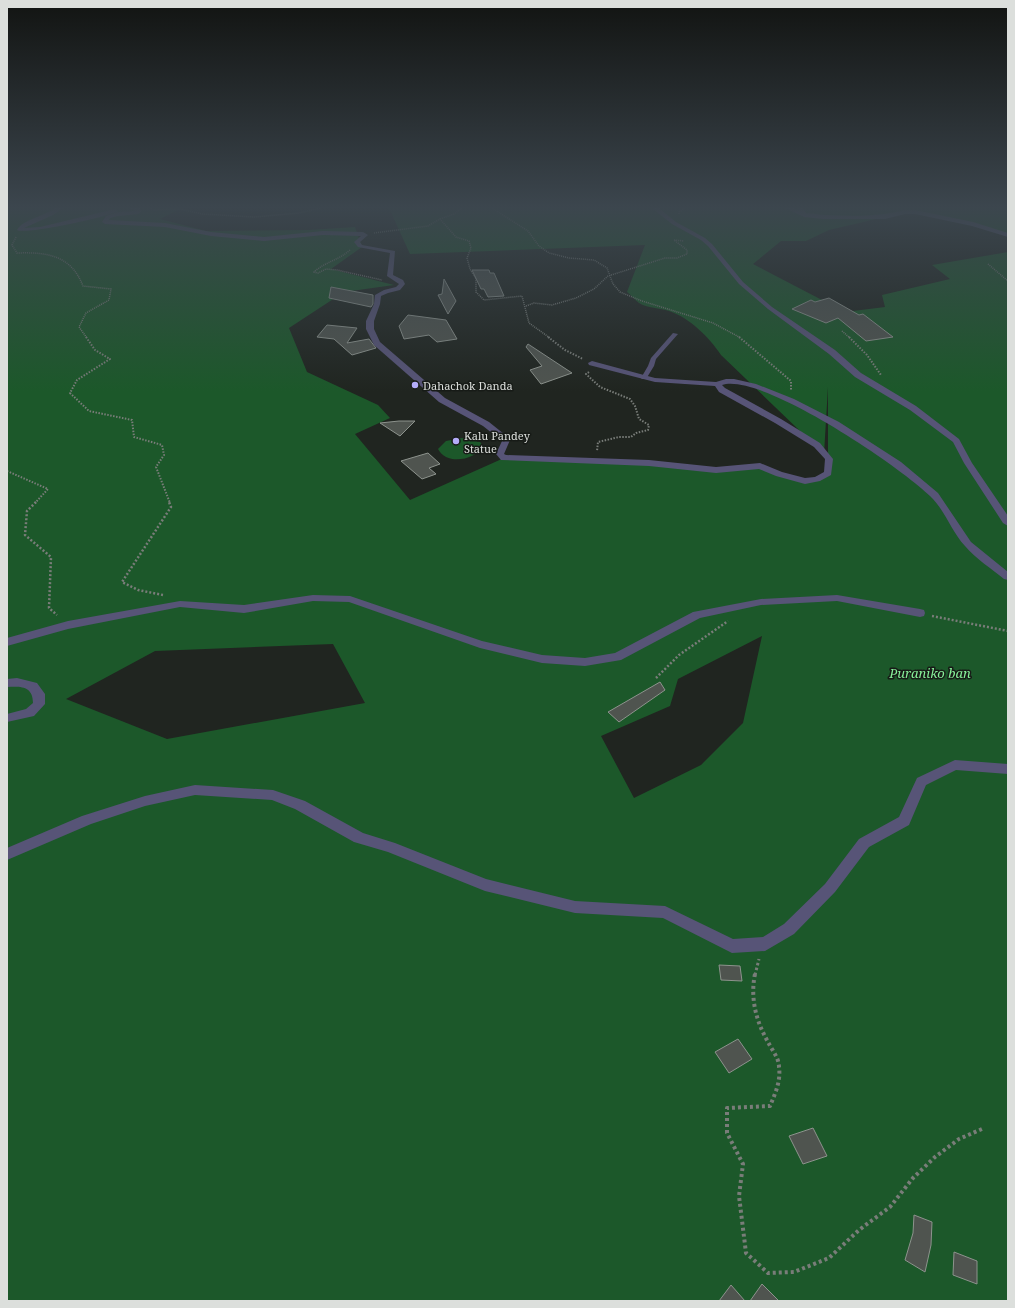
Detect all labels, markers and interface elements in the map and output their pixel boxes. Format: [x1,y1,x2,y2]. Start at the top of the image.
place label: Dahachok Danda [423,378,513,393]
marker: Dahachok Danda [410,380,420,390]
place label: Kalu Pandey Statue [464,428,531,456]
marker: Kalu Pandey Statue [451,436,461,446]
park label: Puraniko ban [888,664,971,682]

